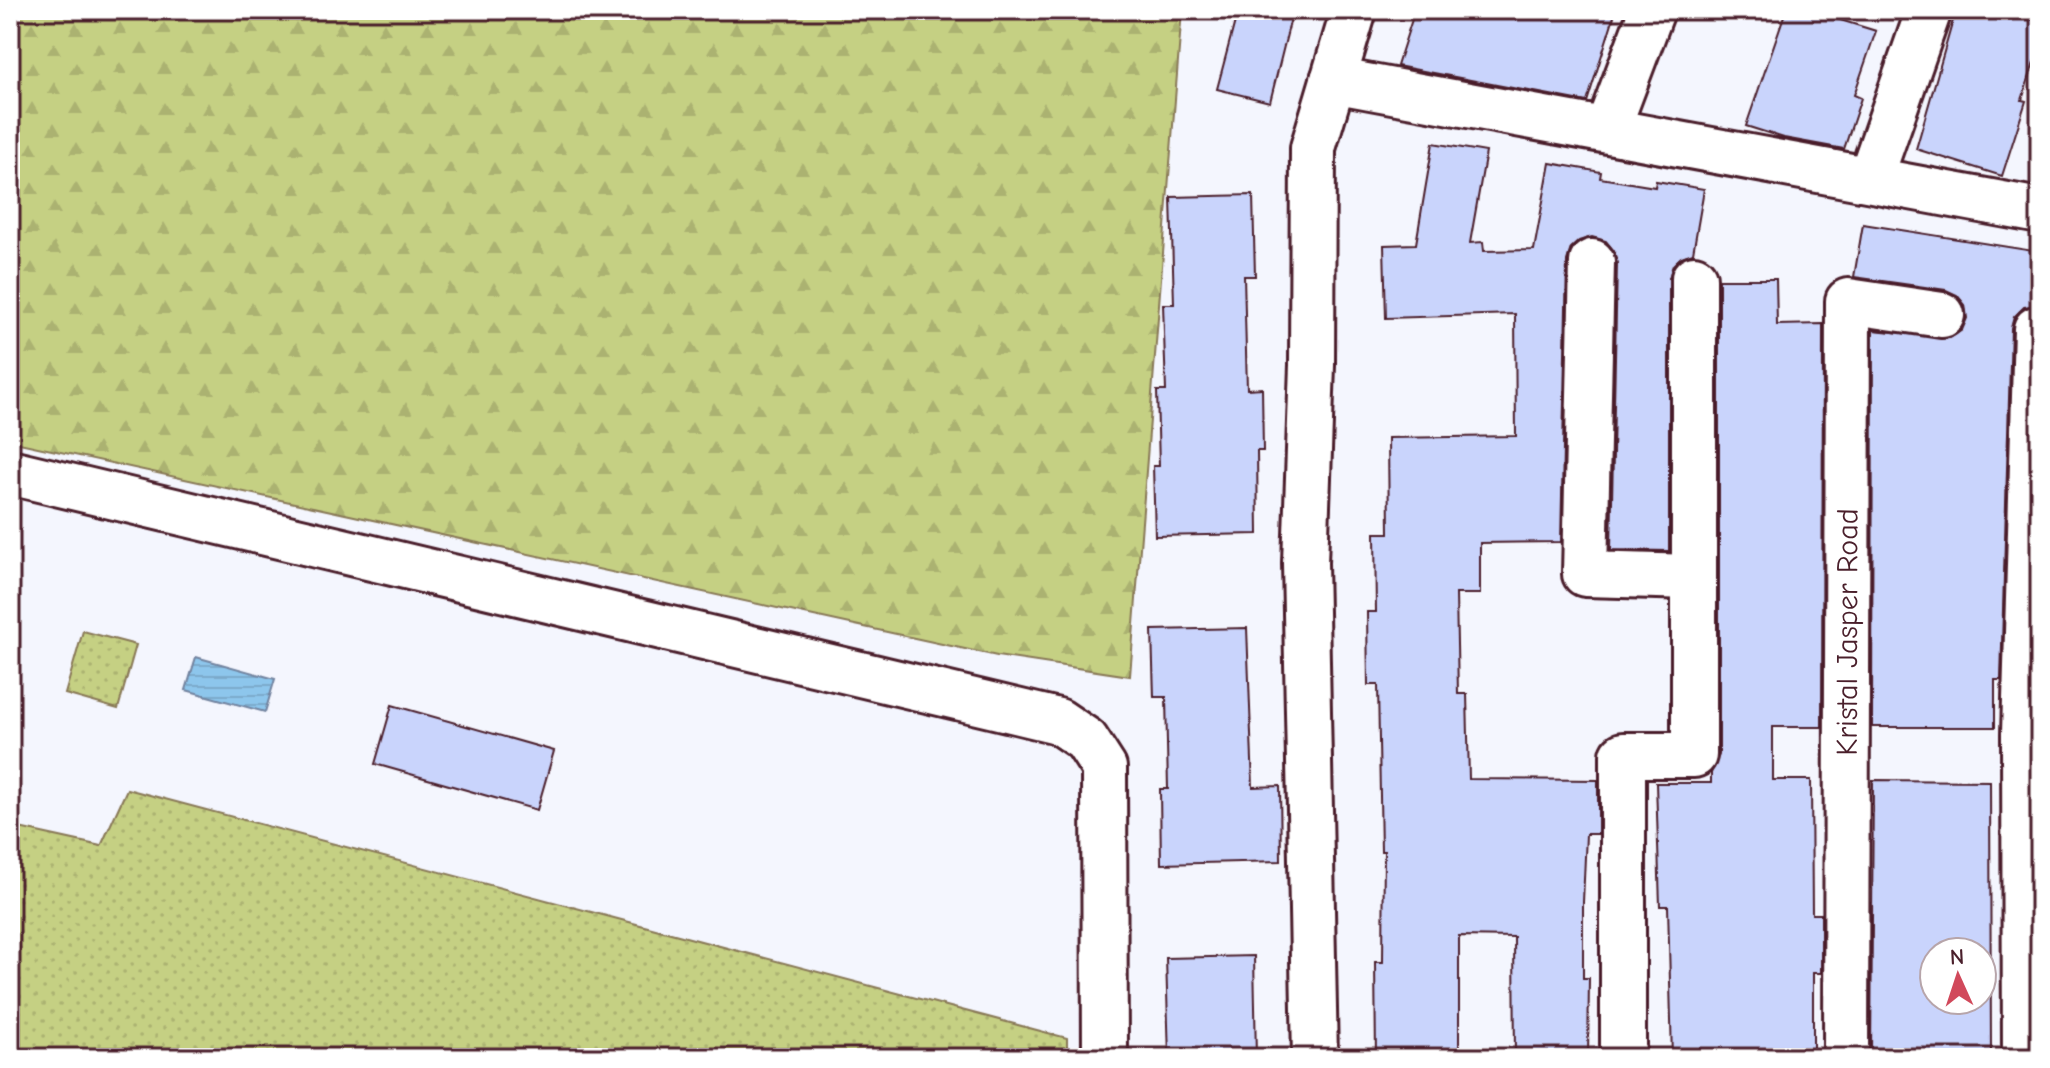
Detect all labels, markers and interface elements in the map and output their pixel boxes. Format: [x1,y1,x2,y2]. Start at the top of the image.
street label: Kristal Jasper Road [1830,508,1865,756]
north arrow [1918,936,1998,1016]
text: N [1949,944,1965,970]

